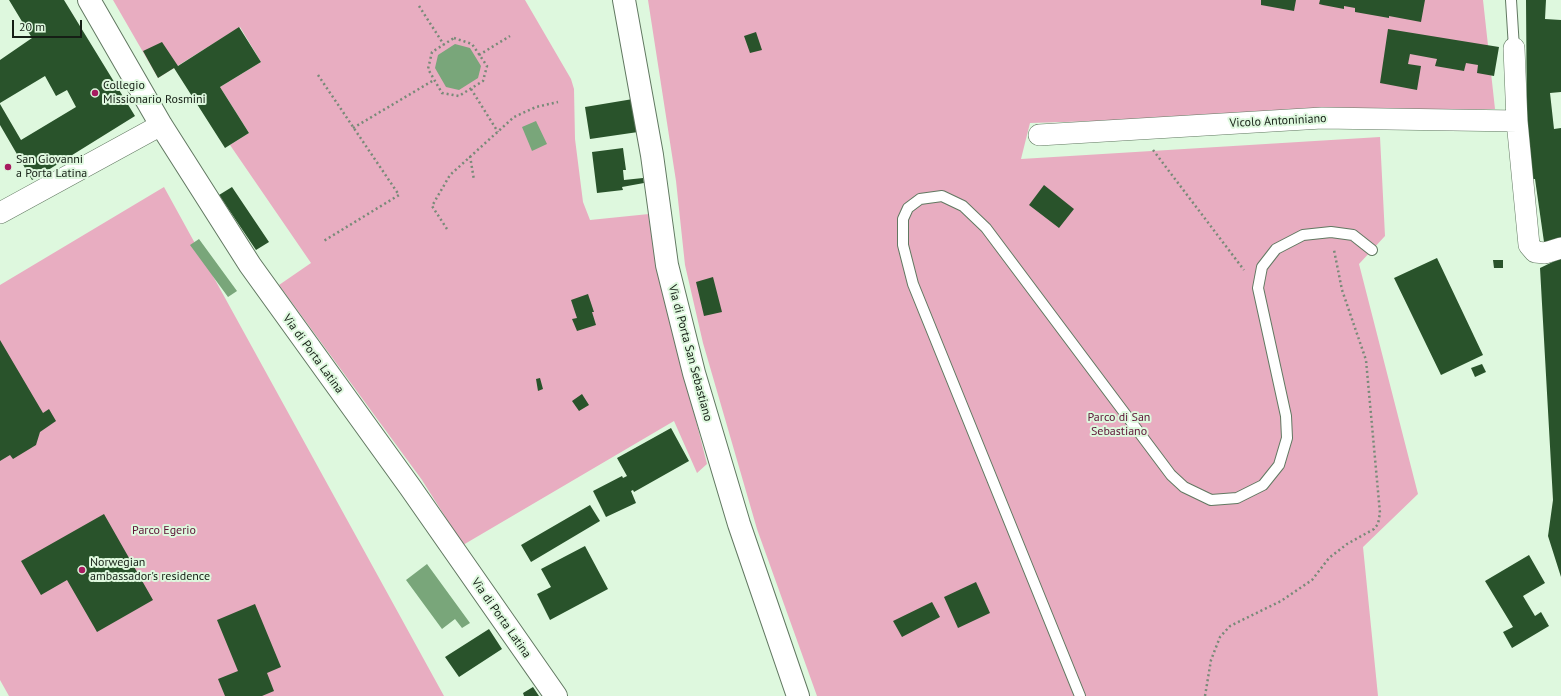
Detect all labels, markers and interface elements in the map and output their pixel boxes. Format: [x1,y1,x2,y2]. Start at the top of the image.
scale bar [14,12,84,38]
text: 20 m [19,19,45,34]
place label: Collegio Missionario Rosmini [103,79,206,107]
marker: Collegio Missionario Rosmini [90,88,100,98]
street label: Vicolo Antoniniano [1229,111,1327,131]
place label: San Giovanni a Porta Latina [16,153,87,181]
marker: San Giovanni a Porta Latina [3,162,13,172]
street label: Via di Porta San Sebastiano [665,283,715,423]
street label: Via di Porta Latina [280,312,346,396]
park label: Parco di San Sebastiano [1088,411,1150,439]
park label: Parco Egerio [132,524,196,538]
place label: Norwegian ambassador's residence [90,556,210,584]
marker: Norwegian ambassador's residence [77,565,87,575]
street label: Via di Porta Latina [468,575,534,661]

